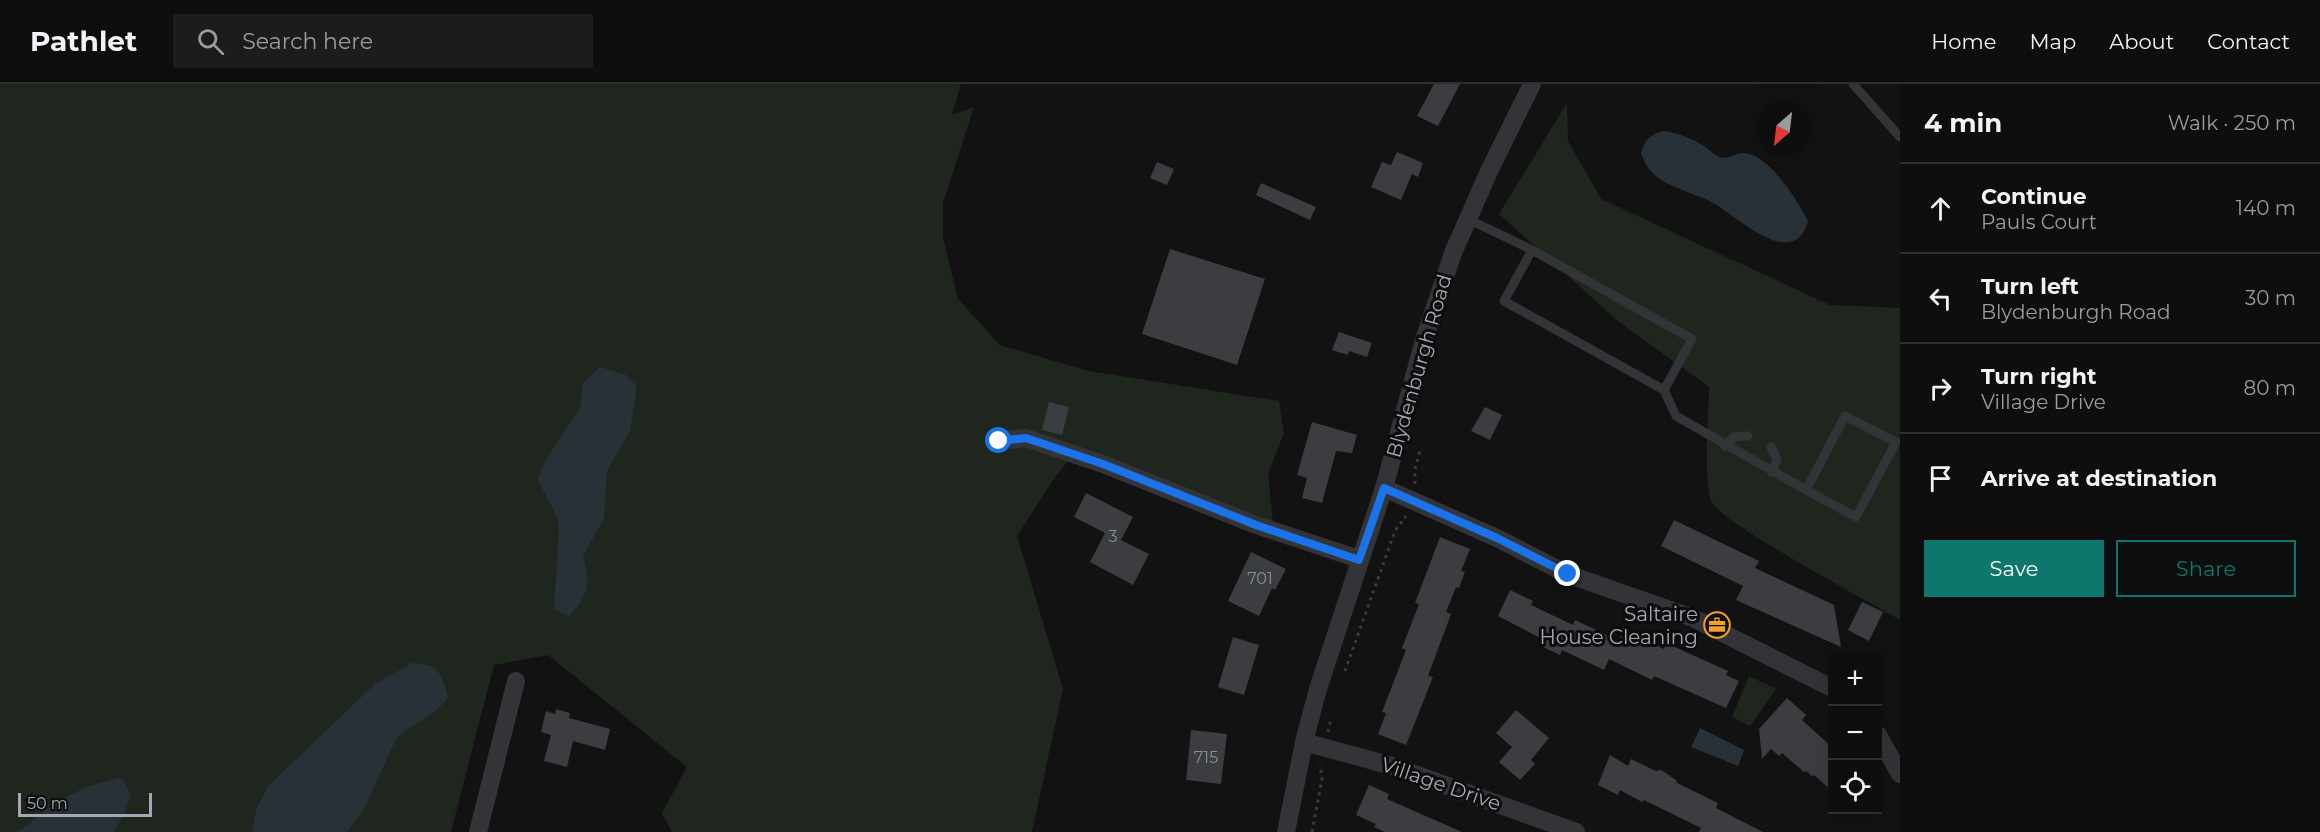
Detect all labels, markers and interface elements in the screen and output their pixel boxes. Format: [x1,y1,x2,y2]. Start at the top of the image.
search box [173,14,593,68]
text: Pathlet [30,24,137,58]
icon: search [194,25,227,58]
text: Search here [242,28,373,55]
text: Home [1931,29,1996,54]
text: Map [2029,29,2076,54]
text: About [2109,29,2174,54]
text: Contact [2207,29,2290,54]
north arrow [1756,102,1810,156]
text: 4 min [1924,107,2002,139]
text: Walk · 250 m [2168,111,2296,135]
text: Continue [1981,183,2087,210]
icon: ahead [1924,192,1957,225]
text: 140 m [2236,196,2296,220]
text: Pauls Court [1981,210,2097,234]
street label: Blydenburgh Road [1381,272,1457,460]
text: Turn left [1981,273,2079,300]
icon: left [1924,282,1957,315]
text: 30 m [2245,286,2296,310]
text: Blydenburgh Road [1981,300,2171,324]
text: Turn right [1981,363,2096,390]
icon: right [1924,372,1957,405]
text: 80 m [2244,376,2296,400]
text: Village Drive [1981,390,2106,414]
route start [985,427,1011,453]
icon: arrive [1924,462,1957,495]
text: Arrive at destination [1981,465,2217,492]
house number: 3 [1108,527,1118,546]
button: Save [1924,540,2104,597]
button: Share [2116,540,2296,597]
route end [1554,560,1580,586]
house number: 701 [1247,569,1273,588]
place label: Saltaire House Cleaning [1539,602,1698,649]
office icon: Saltaire House Cleaning [1702,610,1732,640]
map controls [1828,652,1882,814]
button: + [1828,652,1882,706]
button: − [1828,706,1882,760]
house number: 715 [1194,748,1218,767]
street label: Village Drive [1378,752,1504,816]
button: locate [1828,760,1882,814]
scale bar [18,790,152,818]
text: 50 m [27,794,68,813]

